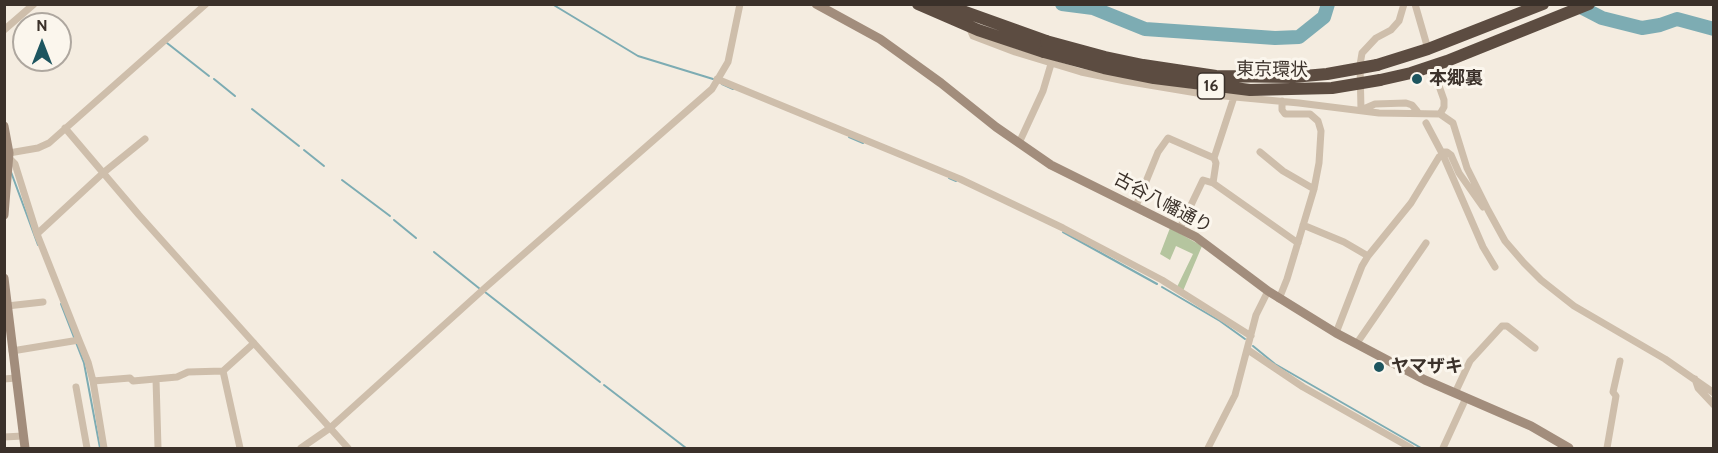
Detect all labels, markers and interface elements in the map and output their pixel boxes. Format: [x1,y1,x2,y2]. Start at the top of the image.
north arrow [12,12,72,72]
text: N [36,16,48,35]
street label: 東京環状 [1236,59,1308,81]
place label: 本郷裏 [1429,68,1483,90]
marker: 本郷裏 [1410,72,1424,86]
road number: 16 [1198,73,1224,99]
street label: 古谷八幡通り [1110,168,1216,238]
place label: ヤマザキ [1391,356,1463,378]
marker: ヤマザキ [1372,360,1386,374]

